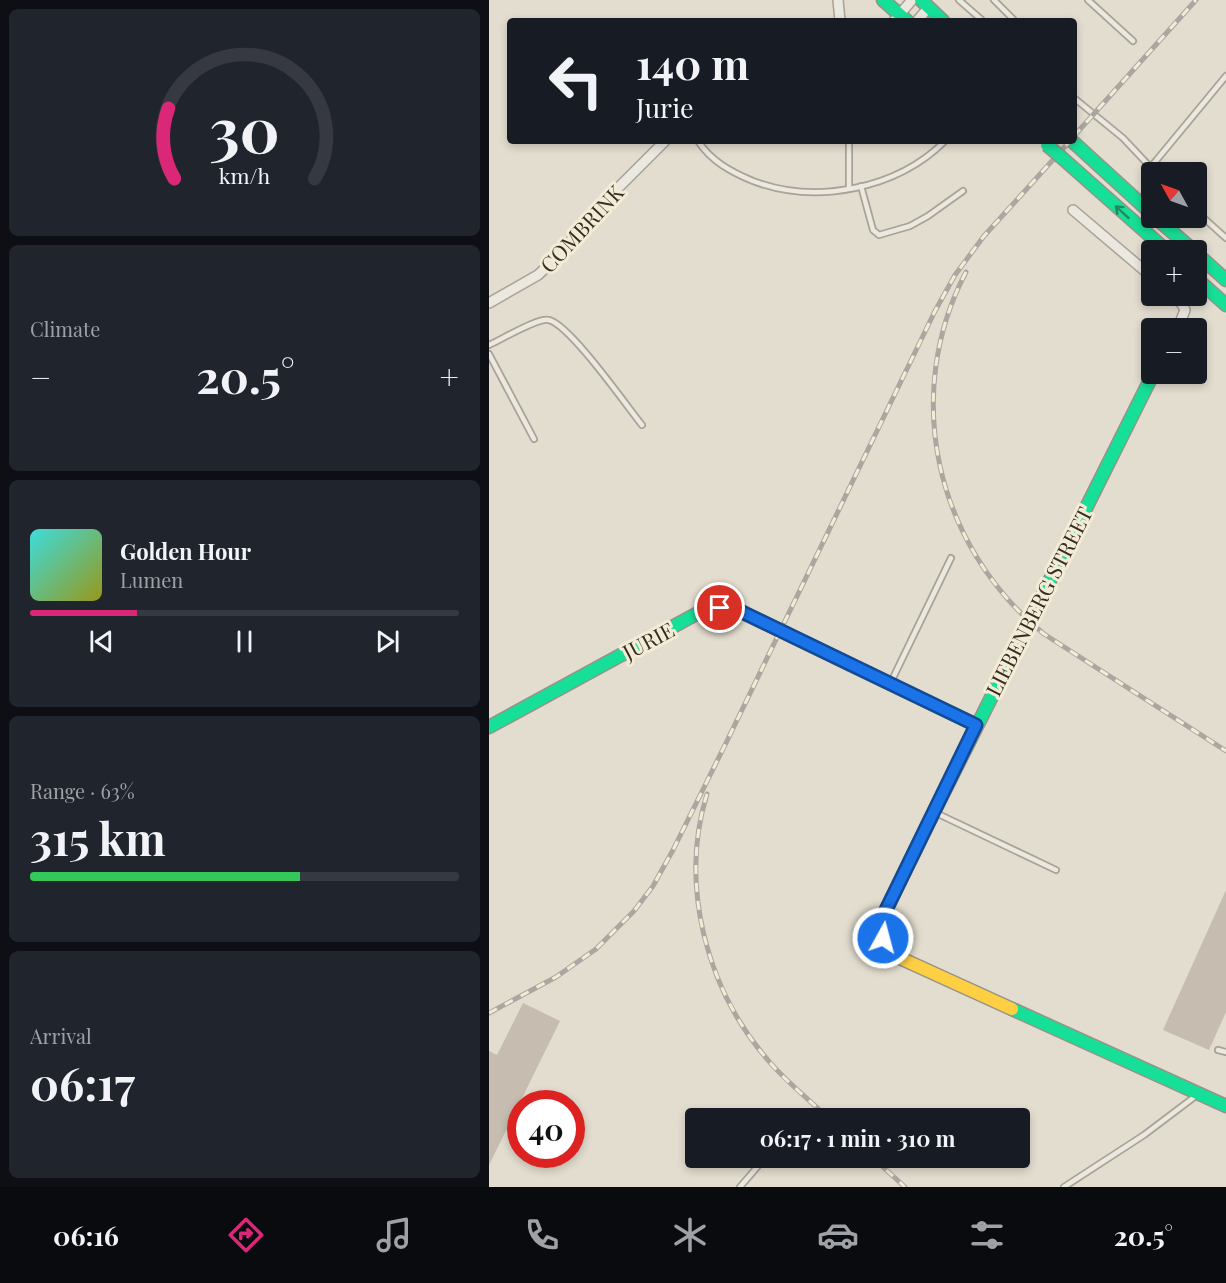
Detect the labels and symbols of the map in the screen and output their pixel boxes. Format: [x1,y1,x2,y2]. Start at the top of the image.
north arrow [1141,162,1207,228]
street label: COMBRINK [533,178,629,278]
one-way arrow [1115,205,1130,219]
street label: LIEBENBERG STREET [978,502,1098,700]
pin [694,582,745,633]
street label: JURIE [616,615,679,666]
position arrow [851,906,915,970]
speed limit sign: 40 [507,1090,585,1168]

